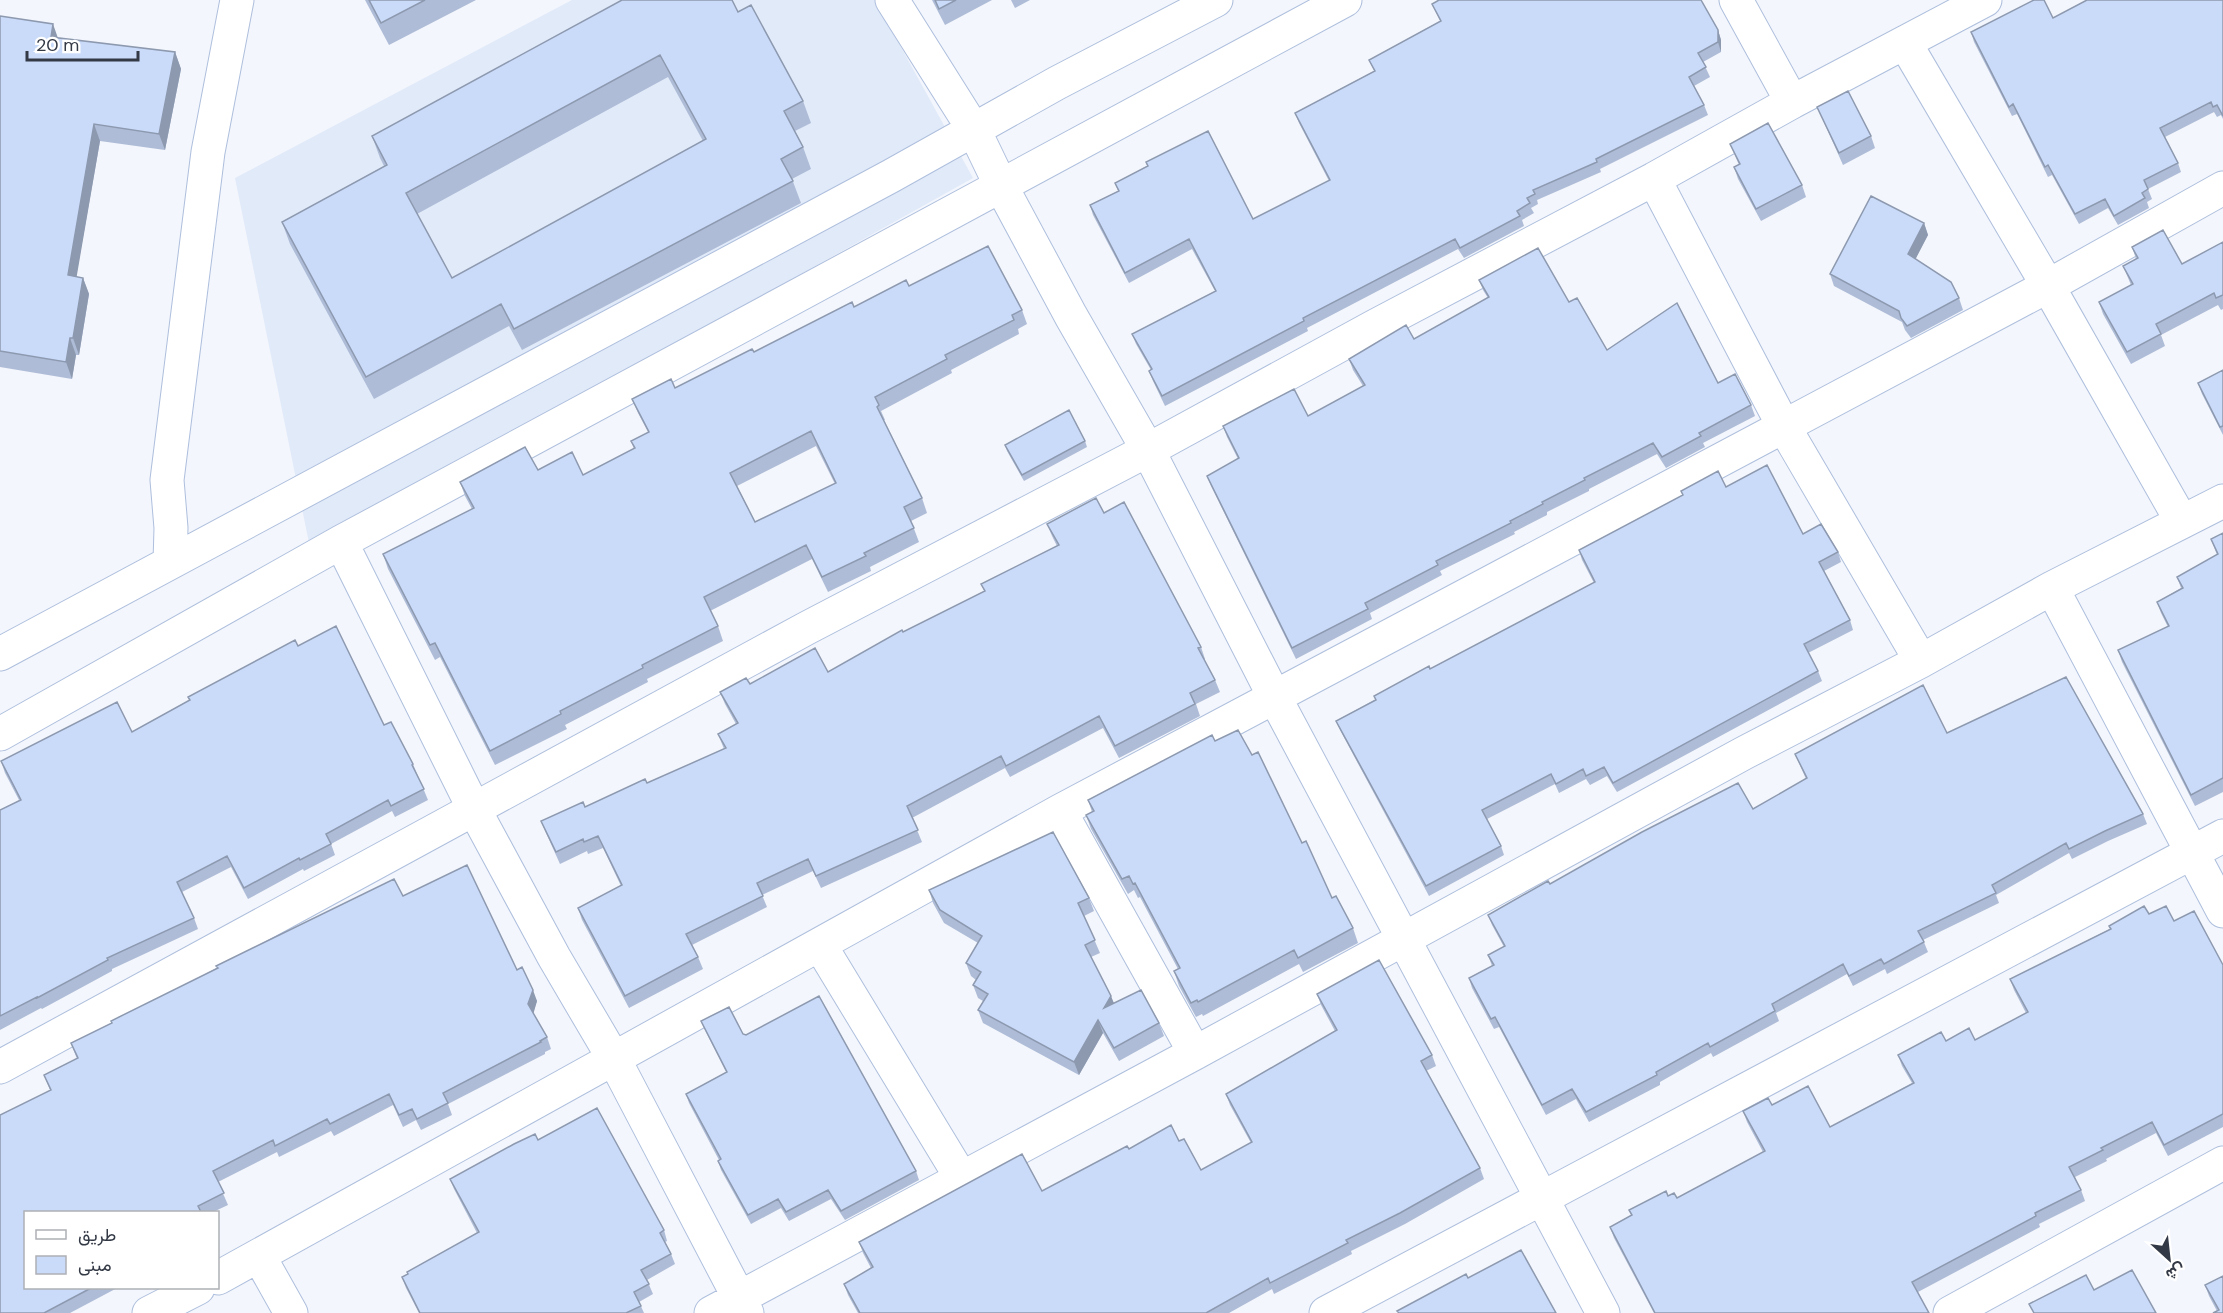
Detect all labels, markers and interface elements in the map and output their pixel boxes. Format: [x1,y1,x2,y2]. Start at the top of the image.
scale bar [27,24,138,62]
text: 20 m [36,33,79,57]
legend [24,1211,219,1289]
text: طريق [78,1223,116,1247]
north arrow [2139,1229,2199,1289]
text: مبنى [78,1253,112,1277]
text: ش [2162,1258,2189,1286]

